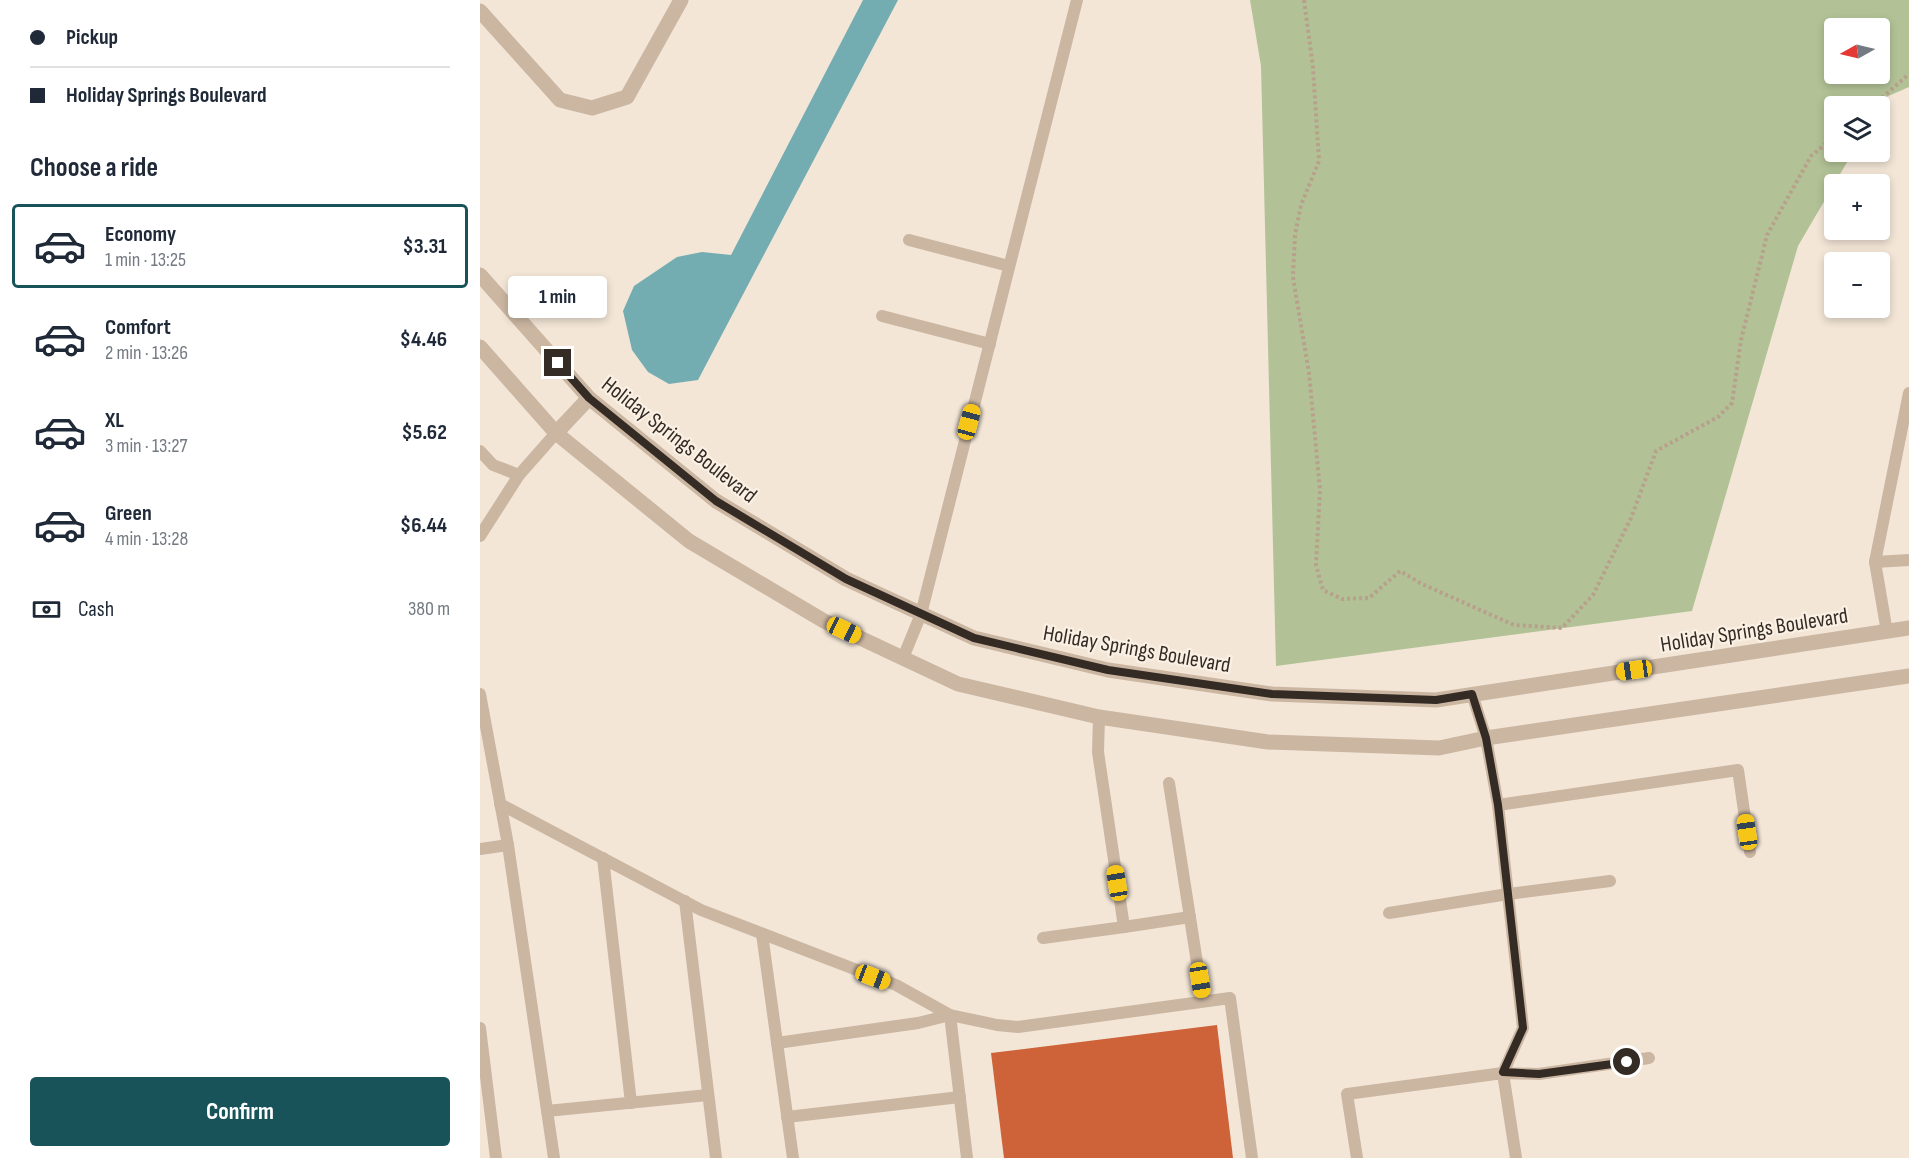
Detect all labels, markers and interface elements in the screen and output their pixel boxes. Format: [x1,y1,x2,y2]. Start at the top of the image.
north arrow [1824,18,1890,84]
map controls [1824,18,1890,318]
text: Pickup [66,24,118,51]
text: Holiday Springs Boulevard [66,82,267,109]
button: layers [1824,96,1890,162]
text: Choose a ride [30,152,158,184]
button: + [1824,174,1890,240]
icon: car [33,219,87,273]
text: Economy [105,221,176,248]
text: $3.31 [402,233,447,260]
text: 1 min · 13:25 [105,248,186,272]
button: − [1824,252,1890,318]
callout: 1 min [508,276,608,318]
text: 1 min [539,285,576,309]
icon: car [33,312,87,366]
text: Comfort [105,314,171,341]
text: $4.46 [400,326,447,353]
text: 2 min · 13:26 [105,341,188,365]
route end [544,349,571,376]
street label: Holiday Springs Boulevard [596,371,762,509]
car [956,402,982,442]
icon: car [33,405,87,459]
text: XL [105,407,124,434]
text: $5.62 [401,419,447,446]
text: 3 min · 13:27 [105,434,187,458]
icon: car [33,498,87,552]
text: Green [105,500,152,527]
text: $6.44 [400,512,447,539]
text: 4 min · 13:28 [105,527,188,551]
icon: cash [30,593,63,626]
text: Cash [78,596,114,623]
text: 380 m [408,597,450,621]
street label: Holiday Springs Boulevard [1658,602,1850,659]
car [824,614,864,646]
street label: Holiday Springs Boulevard [1041,620,1232,679]
car [1615,659,1653,681]
car [1736,813,1758,851]
car [1105,864,1129,902]
car [1188,961,1212,999]
car [853,962,893,992]
route start [1613,1048,1640,1075]
button: Confirm [30,1077,450,1146]

